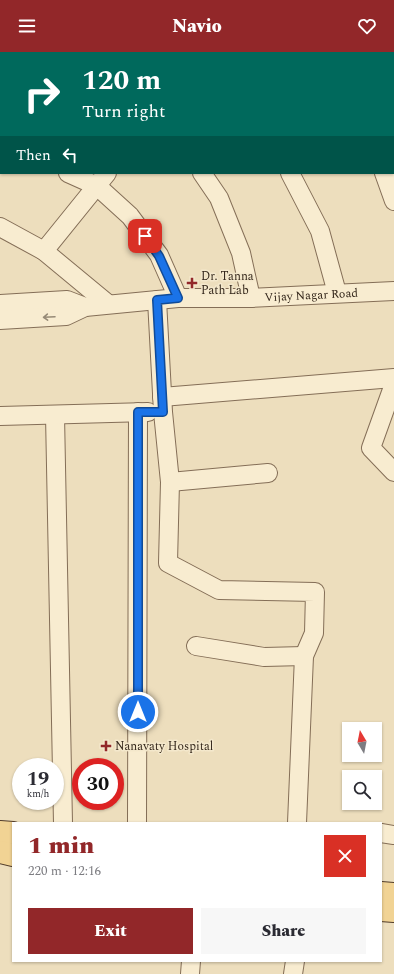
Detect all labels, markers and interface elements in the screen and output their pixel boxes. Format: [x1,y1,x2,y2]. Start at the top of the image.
text: Navio [172,13,222,40]
icon: menu [16,15,38,37]
icon: heart [356,15,378,37]
text: 120 m [82,59,161,102]
icon: right [16,68,68,120]
text: Turn right [82,98,165,125]
text: Then [16,144,51,167]
icon: left [59,144,81,166]
pin [128,219,162,253]
icon: arrive [134,225,156,247]
place label: Dr. Tanna Path Lab [201,267,254,300]
marker: Dr. Tanna Path Lab [186,277,198,289]
street label: Vijay Nagar Road [264,284,359,307]
one-way arrow [43,314,56,321]
position arrow [117,691,159,733]
north arrow [342,722,382,762]
map controls [342,722,382,810]
place label: Nanavaty Hospital [115,737,213,756]
marker: Nanavaty Hospital [100,740,112,752]
speed limit sign: 30 [72,758,124,810]
text: 19 [27,764,49,794]
button: search [342,770,382,810]
text: km/h [27,786,49,802]
text: 1 min [28,828,94,864]
button: close [324,835,366,877]
text: 220 m · 12:16 [28,861,101,881]
button: Exit [28,908,193,954]
button: Share [201,908,366,954]

